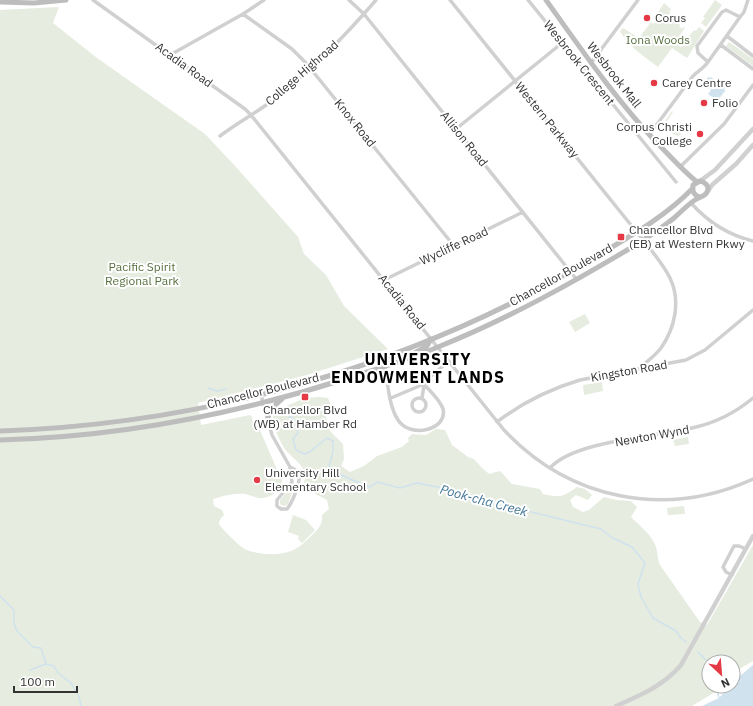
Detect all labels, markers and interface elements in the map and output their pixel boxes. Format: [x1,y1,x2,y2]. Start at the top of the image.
place label: Corus [655,10,686,25]
marker: Corus [642,13,652,23]
street label: Wesbrook Crescent [541,17,618,108]
park label: Iona Woods [626,32,690,47]
street label: College Highroad [262,37,341,108]
street label: Acadia Road [153,39,216,90]
street label: Wesbrook Mall [584,39,645,111]
place label: Carey Centre [662,75,732,90]
marker: Carey Centre [649,78,659,88]
street label: Western Parkway [512,79,583,161]
place label: Folio [712,95,738,110]
street label: Knox Road [332,96,379,150]
marker: Folio [699,98,709,108]
street label: Allison Road [437,108,491,169]
place label: Corpus Christi College [616,119,692,148]
marker: Corpus Christi College [695,129,705,139]
place label: Chancellor Blvd (EB) at Western Pkwy [629,222,745,251]
street label: Wycliffe Road [417,223,490,268]
marker: Chancellor Blvd (EB) at Western Pkwy [616,232,626,242]
street label: Chancellor Boulevard [507,240,615,309]
park label: Pacific Spirit Regional Park [105,259,180,288]
street label: Acadia Road [375,271,429,332]
district label: UNIVERSITY ENDOWMENT LANDS [331,349,505,387]
street label: Kingston Road [589,356,668,385]
street label: Chancellor Boulevard [205,369,321,412]
marker: Chancellor Blvd (WB) at Hamber Rd [300,392,310,402]
place label: Chancellor Blvd (WB) at Hamber Rd [253,402,357,431]
street label: Newton Wynd [614,422,690,449]
place label: University Hill Elementary School [265,465,366,494]
marker: University Hill Elementary School [252,475,262,485]
water label: Pook-cha Creek [438,481,530,520]
north arrow [701,654,741,694]
scale bar [14,668,77,694]
text: 100 m [20,674,55,689]
text: N [719,675,732,691]

